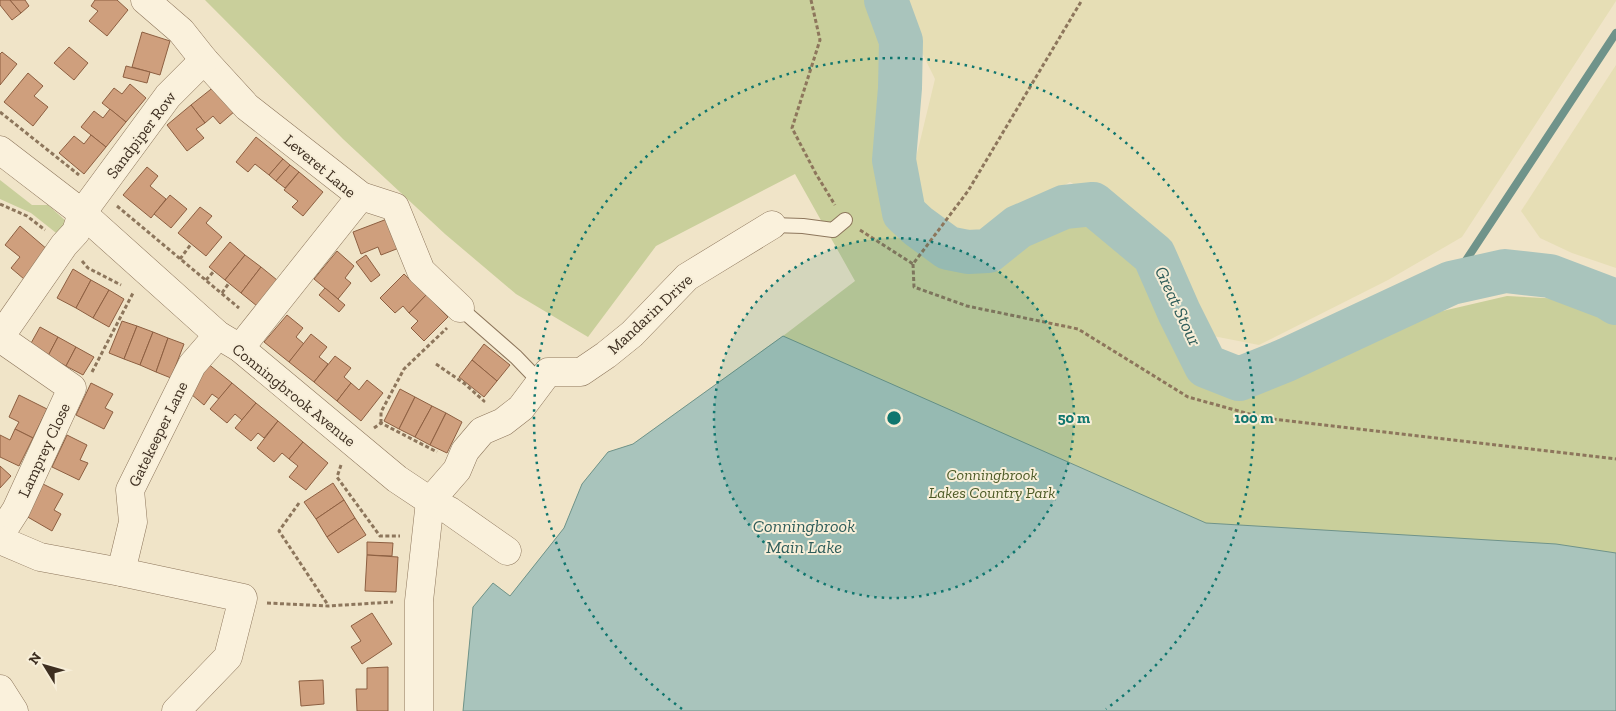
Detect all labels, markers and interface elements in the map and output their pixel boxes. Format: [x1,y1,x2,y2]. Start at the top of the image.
street label: Sandpiper Row [102,87,180,182]
street label: Leveret Lane [280,130,360,202]
water label: Great Stour [1150,263,1206,350]
street label: Mandarin Drive [604,270,696,358]
street label: Conningbrook Avenue [229,339,359,451]
street label: Gatekeeper Lane [124,378,192,490]
street label: Lamprey Close [14,400,74,500]
centre of rings [885,409,903,427]
text: 50 m [1058,409,1090,427]
text: 100 m [1234,409,1274,427]
park label: Conningbrook Lakes Country Park [929,465,1055,502]
water label: Conningbrook Main Lake [753,515,855,558]
north arrow [20,641,70,691]
text: N [25,649,45,668]

